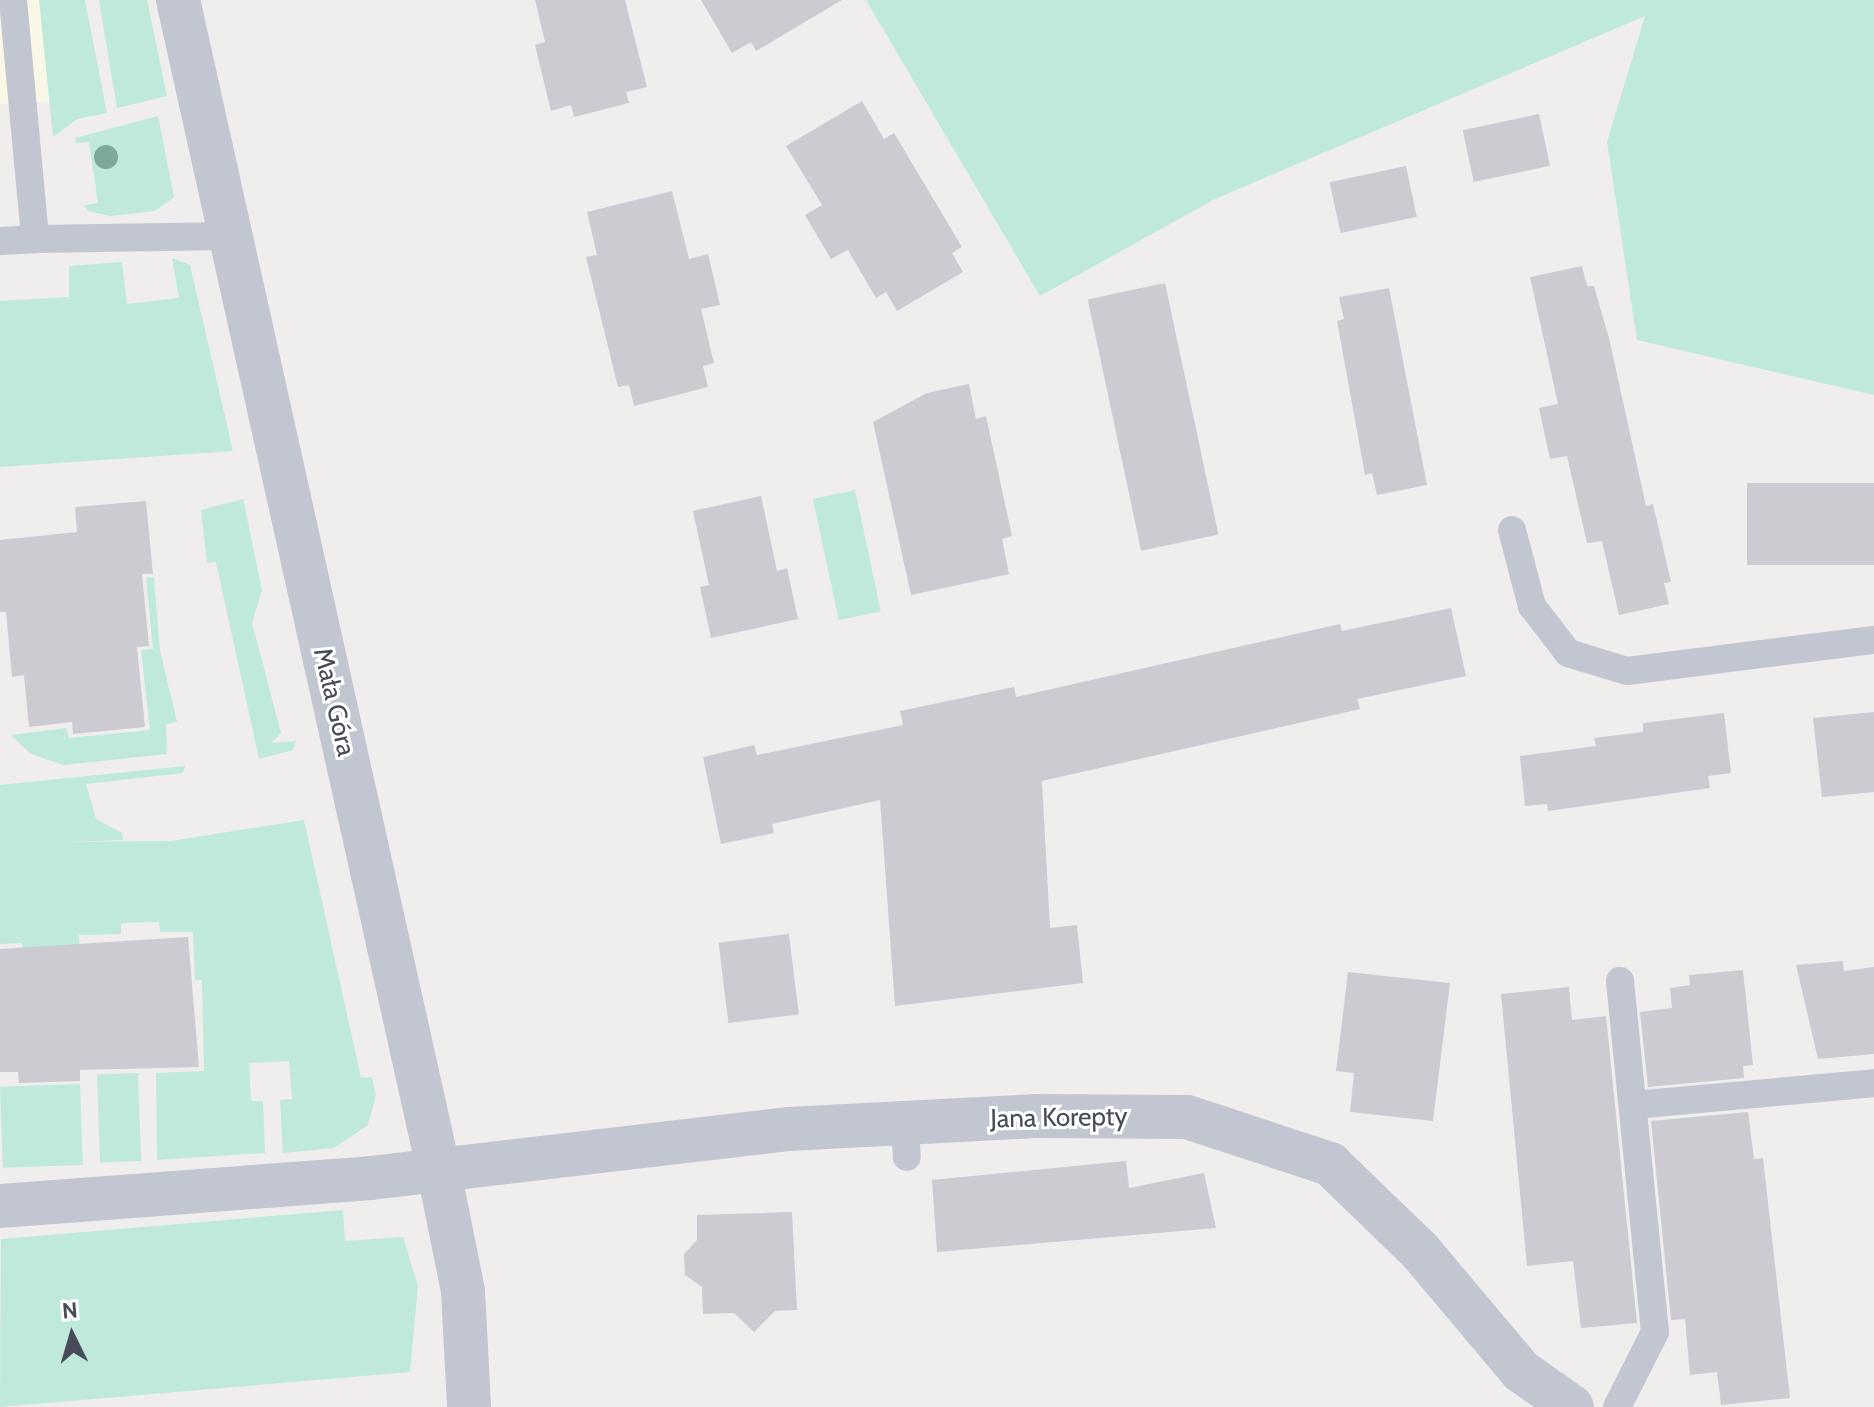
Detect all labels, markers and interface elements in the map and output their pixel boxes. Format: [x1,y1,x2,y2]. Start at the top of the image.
street label: Mała Góra [306,645,362,759]
street label: Jana Korepty [990,1101,1128,1135]
north arrow [32,1295,112,1375]
text: N [61,1296,79,1325]

